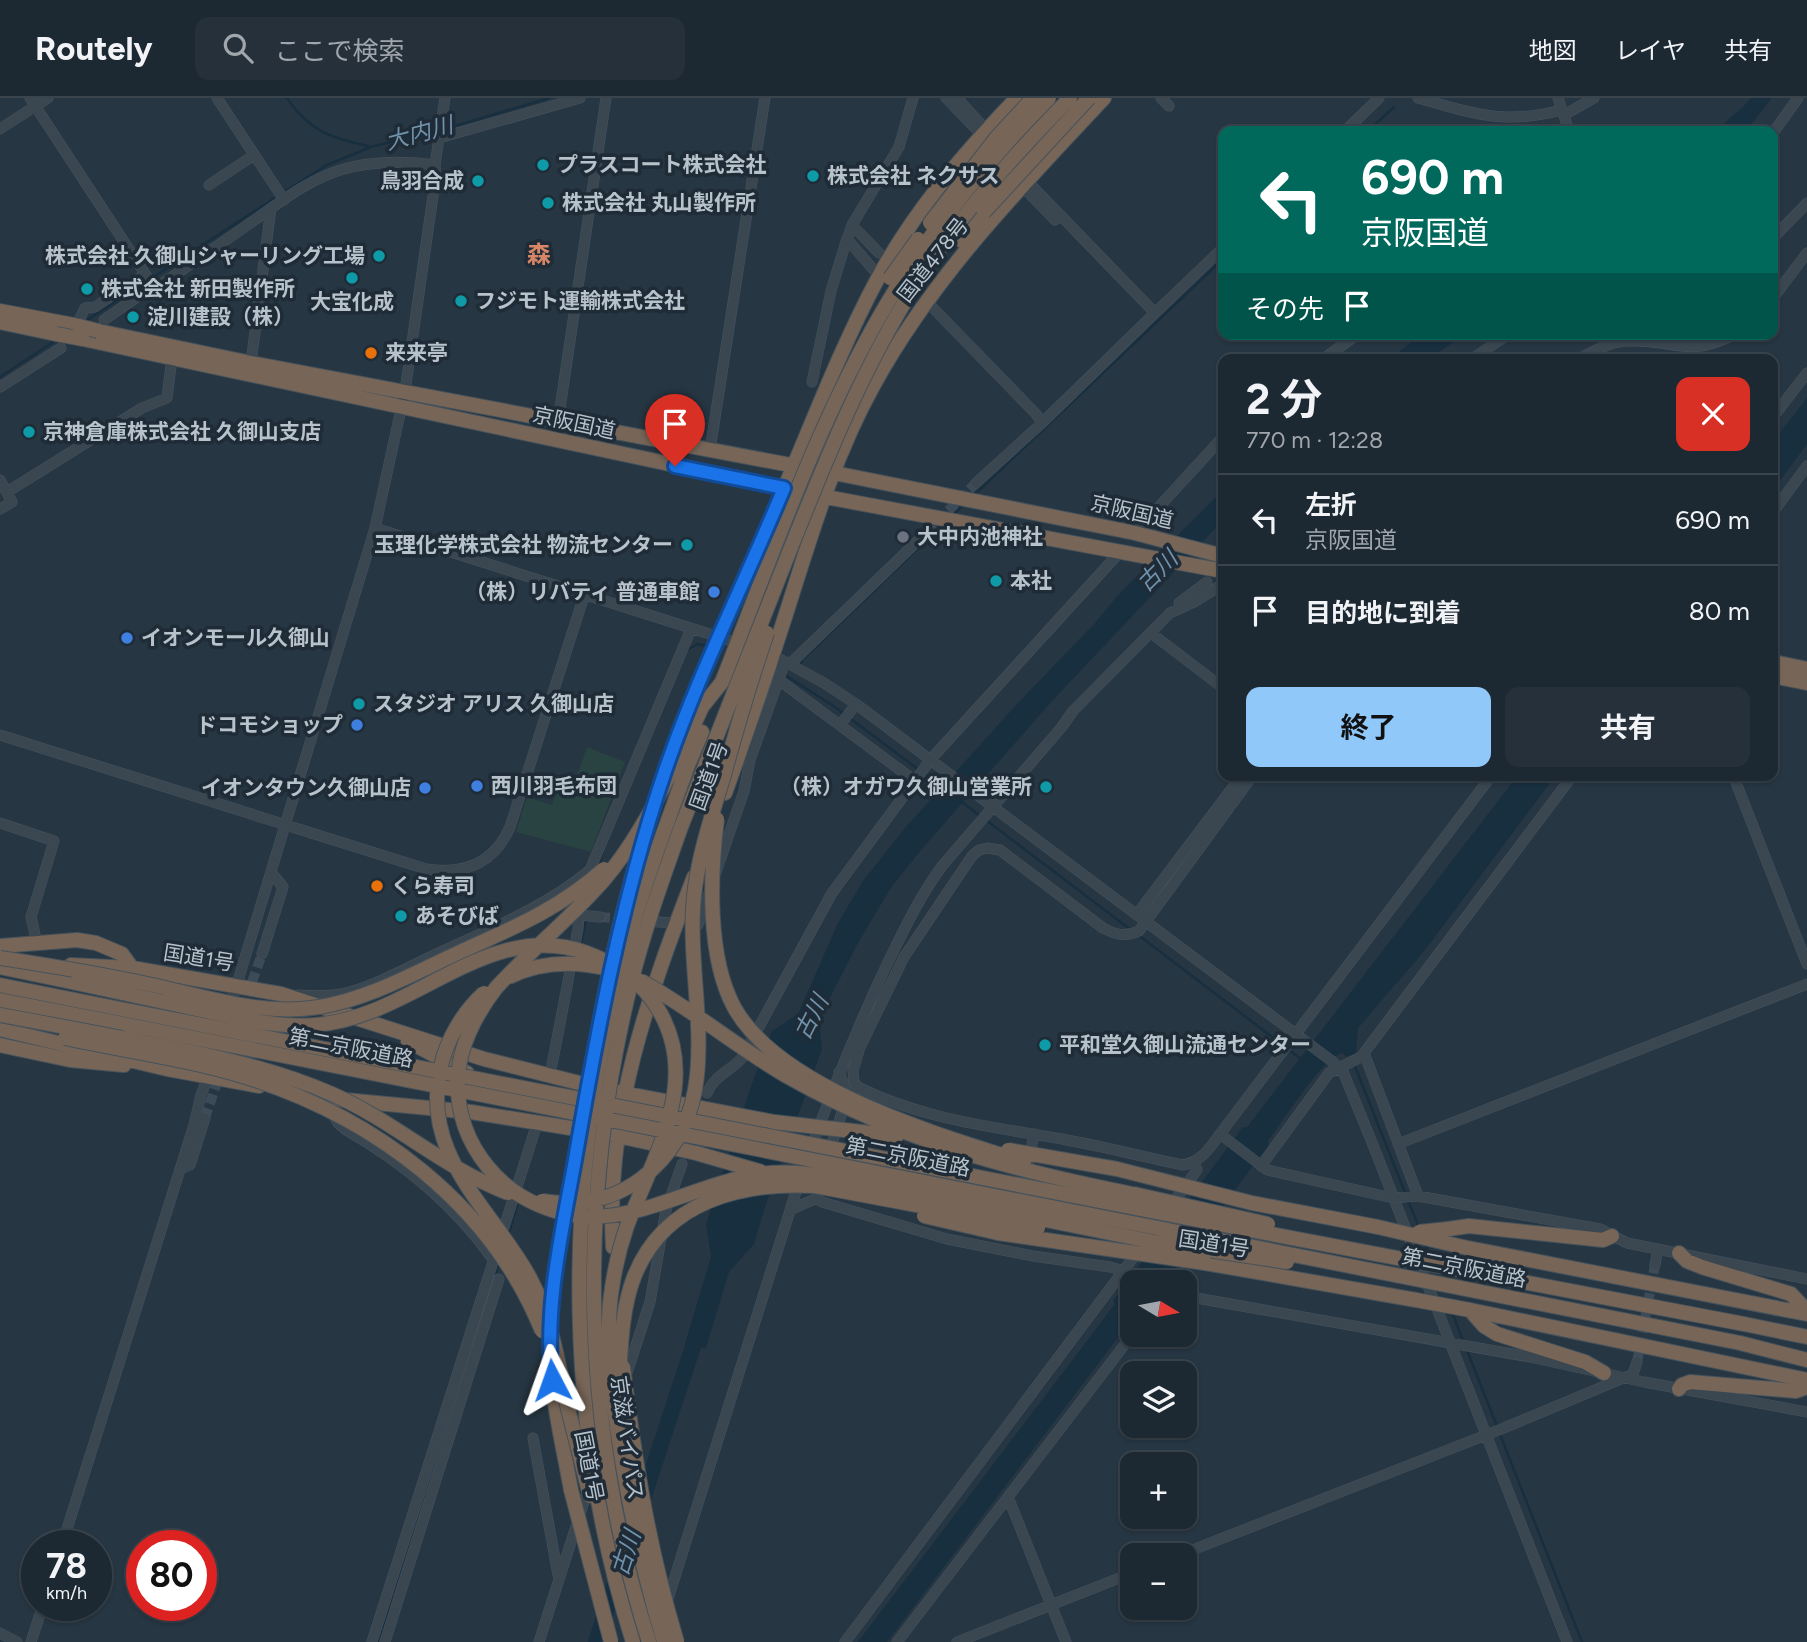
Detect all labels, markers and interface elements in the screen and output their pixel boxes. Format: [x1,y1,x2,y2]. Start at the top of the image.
search box [195,17,685,80]
text: Routely [35,29,153,68]
icon: search [219,29,257,67]
text: ここで検索 [275,35,405,67]
text: 地図 [1529,36,1577,65]
text: レイヤ [1615,36,1686,65]
text: 共有 [1724,36,1772,65]
water label: 大内川 [382,110,459,155]
text: 690 m [1361,147,1504,206]
place label: プラスコート株式会社 [557,152,767,177]
icon: left [1246,154,1337,245]
marker: プラスコート株式会社 [535,157,551,173]
place label: 株式会社 ネクサス [827,163,1000,188]
place label: 鳥羽合成 [380,168,464,193]
marker: 株式会社 ネクサス [805,168,821,184]
marker: 鳥羽合成 [470,173,486,189]
place label: 株式会社 丸山製作所 [562,190,756,215]
marker: 株式会社 丸山製作所 [540,195,556,211]
street label: 国道478号 [892,213,973,307]
text: 京阪国道 [1361,214,1489,252]
district label: 森 [527,240,551,269]
place label: 株式会社 久御山シャーリング工場 [45,243,365,268]
marker: 株式会社 久御山シャーリング工場 [371,248,387,264]
marker: 大宝化成 [344,270,360,286]
place label: 株式会社 新田製作所 [101,276,295,301]
marker: 株式会社 新田製作所 [79,281,95,297]
icon: arrive [1338,287,1376,325]
place label: フジモト運輸株式会社 [475,288,685,313]
place label: 大宝化成 [310,289,394,314]
marker: フジモト運輸株式会社 [453,293,469,309]
text: その先 [1246,293,1324,325]
place label: 淀川建設（株） [147,304,294,329]
marker: 淀川建設（株） [125,309,141,325]
place label: 来来亭 [385,340,448,365]
marker: 来来亭 [363,345,379,361]
text: 2 分 [1246,374,1322,425]
button: close [1676,377,1750,451]
pin [645,394,705,466]
street label: 京阪国道 [530,402,618,443]
icon: arrive [656,405,694,443]
place label: 京神倉庫株式会社 久御山支店 [43,419,321,444]
marker: 京神倉庫株式会社 久御山支店 [21,424,37,440]
text: 770 m · 12:28 [1246,426,1383,454]
text: 左折 [1305,489,1357,521]
street label: 京阪国道 [1088,490,1176,533]
icon: left [1246,501,1284,539]
text: 690 m [1675,504,1750,536]
place label: 大中内池神社 [917,524,1043,549]
text: 京阪国道 [1305,526,1397,554]
marker: 大中内池神社 [895,529,911,545]
place label: 玉理化学株式会社 物流センター [374,532,673,557]
marker: 玉理化学株式会社 物流センター [679,537,695,553]
water label: 古川 [1131,543,1185,597]
place label: 本社 [1010,568,1052,593]
marker: 本社 [988,573,1004,589]
place label: （株）リバティ 普通車館 [465,579,700,604]
marker: （株）リバティ 普通車館 [706,584,722,600]
icon: arrive [1246,592,1284,630]
text: 80 m [1689,595,1750,627]
text: 目的地に到着 [1305,597,1461,629]
place label: イオンモール久御山 [141,625,330,650]
marker: イオンモール久御山 [119,630,135,646]
button: 終了 [1246,687,1491,767]
button: 共有 [1505,687,1750,767]
place label: スタジオ アリス 久御山店 [373,691,614,716]
marker: スタジオ アリス 久御山店 [351,696,367,712]
place label: ドコモショップ [196,712,343,737]
marker: ドコモショップ [349,717,365,733]
street label: 国道1号 [685,738,733,814]
place label: 西川羽毛布団 [491,773,617,798]
place label: （株）オガワ久御山営業所 [780,774,1032,799]
place label: イオンタウン久御山店 [201,775,411,800]
marker: 西川羽毛布団 [469,778,485,794]
marker: （株）オガワ久御山営業所 [1038,779,1054,795]
marker: イオンタウン久御山店 [417,780,433,796]
place label: くら寿司 [391,873,475,898]
marker: くら寿司 [369,878,385,894]
place label: あそびば [415,903,499,928]
marker: あそびば [393,908,409,924]
street label: 国道1号 [162,940,236,975]
water label: 古川 [788,987,835,1044]
street label: 第二京阪道路 [287,1023,415,1072]
place label: 平和堂久御山流通センター [1059,1032,1311,1057]
marker: 平和堂久御山流通センター [1037,1037,1053,1053]
street label: 第二京阪道路 [844,1132,972,1181]
street label: 国道1号 [1177,1226,1251,1261]
street label: 第二京阪道路 [1400,1243,1528,1292]
north arrow [1120,1270,1197,1348]
map controls [1120,1270,1197,1620]
position arrow [515,1343,589,1417]
button: layers [1120,1361,1197,1438]
street label: 京滋バイパス [606,1374,649,1502]
street label: 国道1号 [570,1428,609,1503]
button: + [1120,1452,1197,1529]
water label: 古川 [606,1524,647,1579]
speed limit sign: 80 [126,1530,217,1621]
button: − [1120,1543,1197,1620]
text: 78 [46,1545,87,1587]
text: km/h [46,1582,87,1604]

